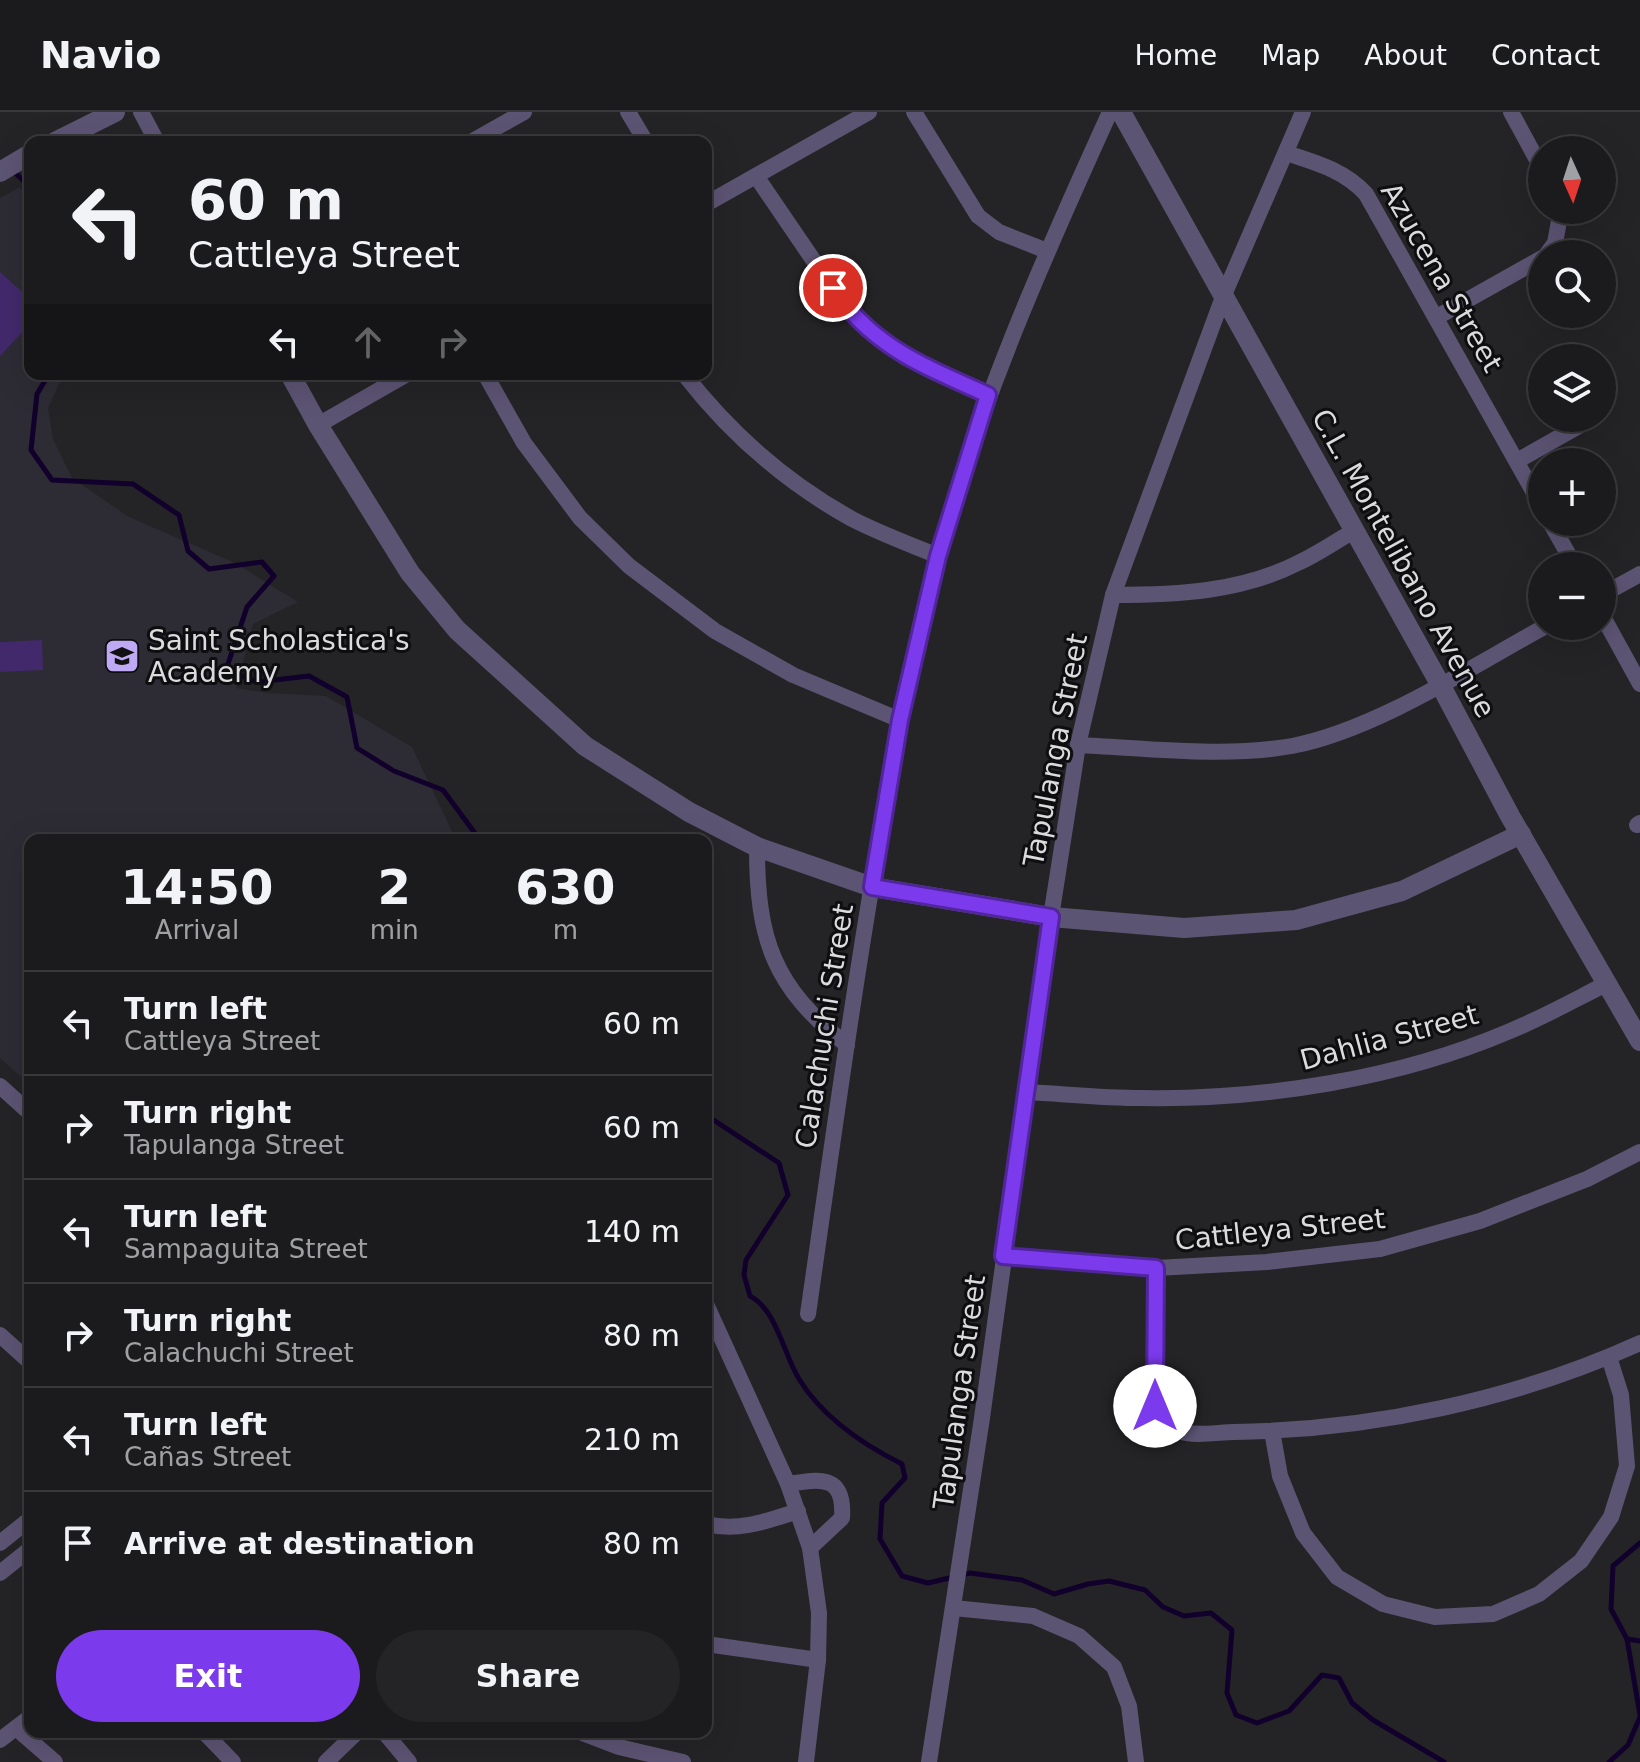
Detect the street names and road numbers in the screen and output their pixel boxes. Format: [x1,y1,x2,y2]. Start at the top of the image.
street label: Azucena Street [1374,177,1509,378]
street label: C.L. Montelibano Avenue [1305,403,1502,723]
street label: Tapulanga Street [1017,631,1094,870]
street label: Calachuchi Street [789,901,860,1151]
street label: Dahlia Street [1296,998,1482,1077]
street label: Cattleya Street [1173,1202,1387,1257]
street label: Tapulanga Street [927,1273,992,1513]

